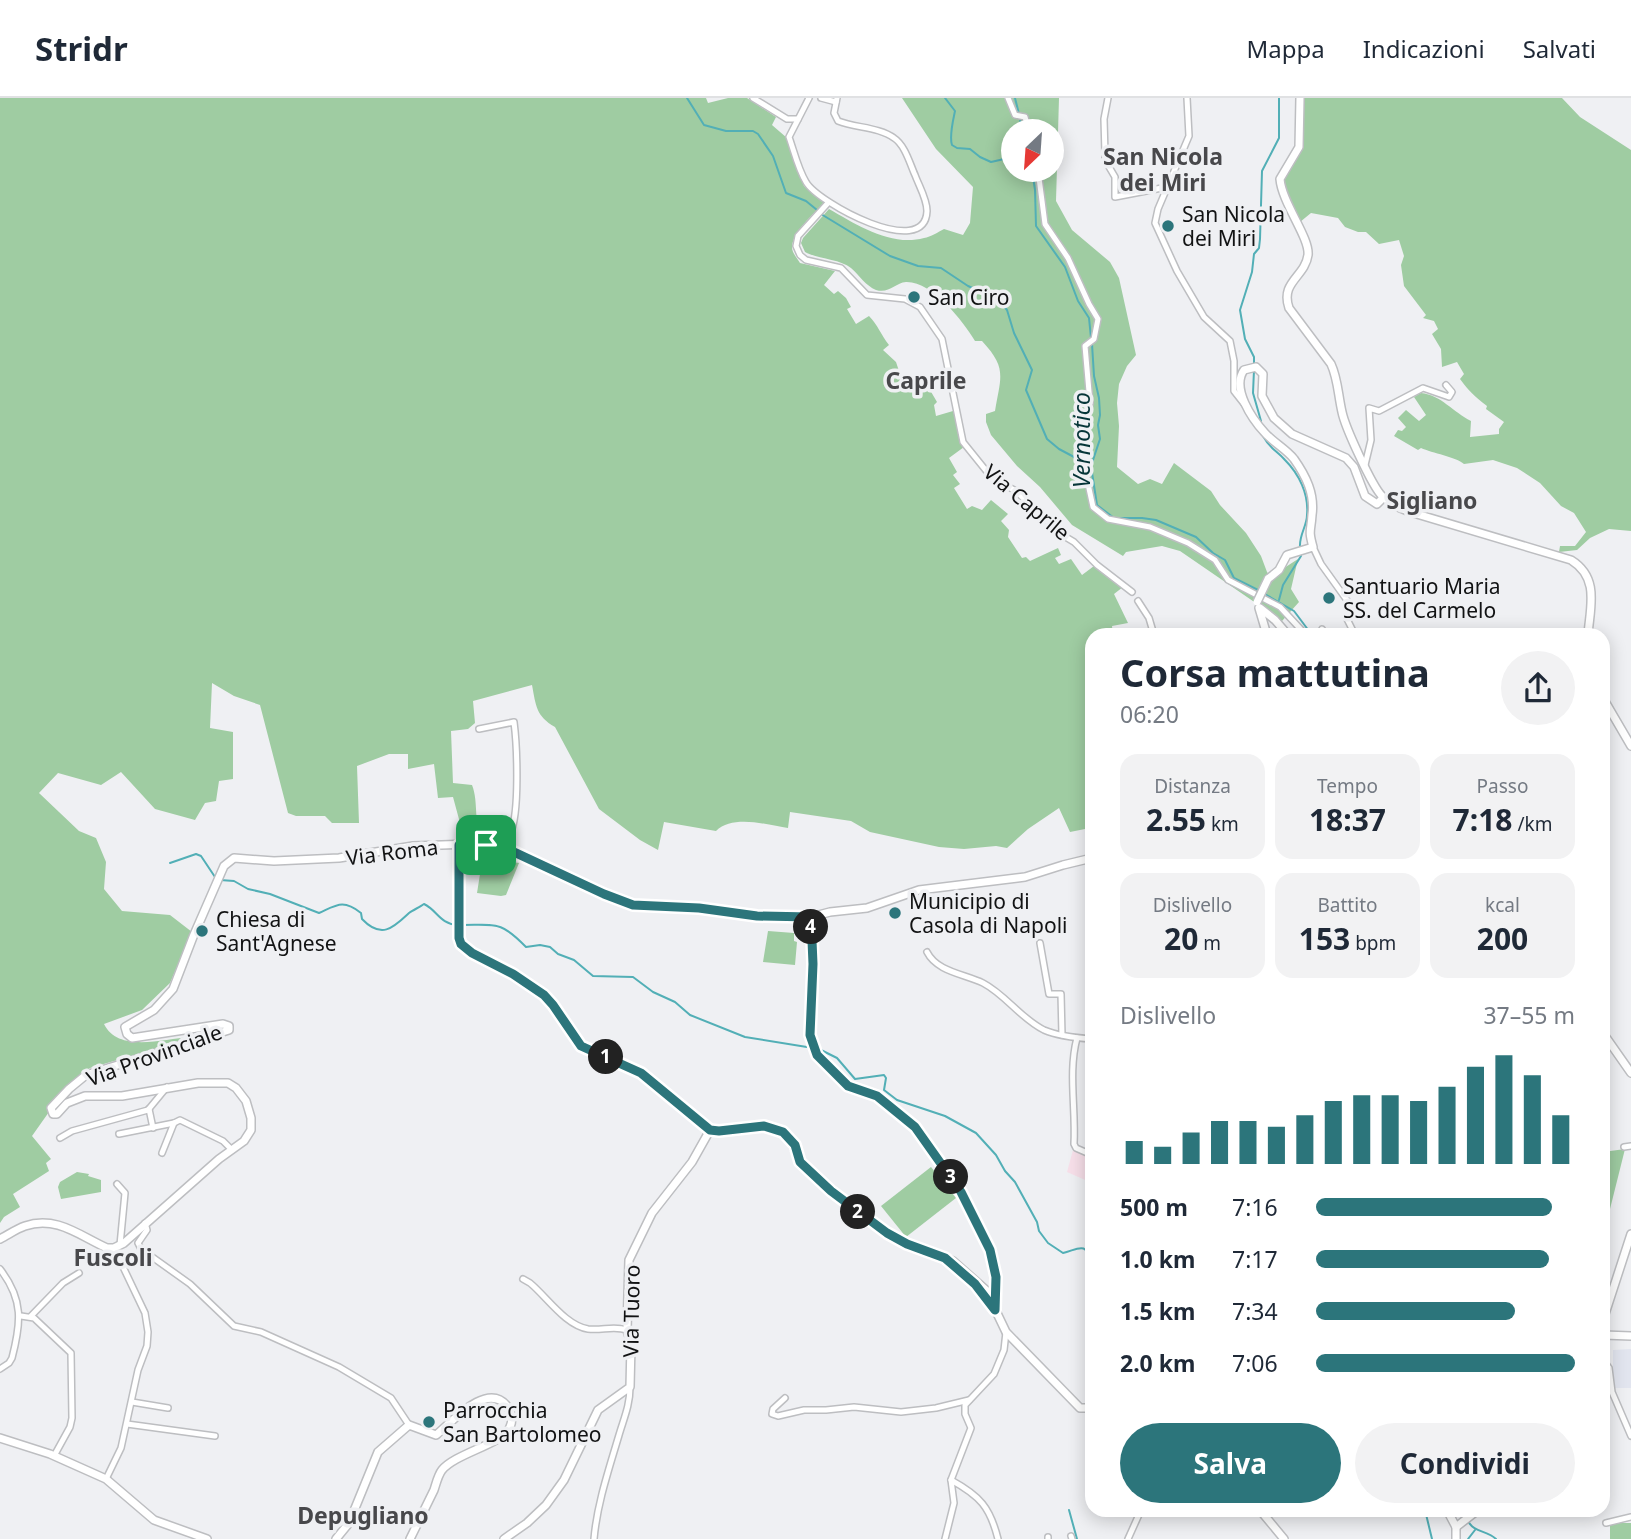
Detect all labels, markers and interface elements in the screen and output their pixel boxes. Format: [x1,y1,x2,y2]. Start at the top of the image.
text: Stridr [35,26,128,71]
text: Mappa [1247,32,1325,65]
text: Indicazioni [1363,32,1485,65]
text: Salvati [1523,32,1596,65]
north arrow [1001,119,1064,182]
map controls [1001,119,1064,182]
district label: San Nicola dei Miri [1103,140,1223,198]
place label: San Nicola dei Miri [1182,200,1285,252]
marker: San Nicola dei Miri [1160,218,1176,234]
place label: San Ciro [928,283,1009,311]
marker: San Ciro [906,289,922,305]
district label: Caprile [886,364,966,396]
water label: Vernotico [1065,392,1097,488]
street label: Via Caprile [978,458,1076,546]
district label: Sigliano [1387,484,1477,516]
place label: Santuario Maria SS. del Carmelo [1343,572,1501,624]
marker: Santuario Maria SS. del Carmelo [1321,590,1337,606]
text: Corsa mattutina [1120,646,1430,698]
button: share [1501,651,1575,725]
text: 06:20 [1120,698,1179,730]
text: Distanza [1154,773,1231,799]
text: Tempo [1317,773,1378,799]
text: Passo [1477,773,1528,799]
text: 2.55 [1146,799,1206,840]
text: 18:37 [1309,799,1386,840]
text: 7:18 [1453,799,1513,840]
text: km [1206,811,1239,837]
text: /km [1513,811,1552,837]
pin [456,815,516,875]
icon: arrive [467,826,505,864]
street label: Via Roma [344,832,440,872]
place label: Municipio di Casola di Napoli [909,887,1067,939]
text: Dislivello [1153,892,1232,918]
text: Battito [1318,892,1377,918]
text: kcal [1485,892,1520,918]
place label: Chiesa di Sant'Agnese [216,905,337,957]
marker: Municipio di Casola di Napoli [887,905,903,921]
pin: 4 [794,910,828,944]
text: 4 [805,913,816,939]
text: 20 [1164,918,1198,959]
text: 153 [1299,918,1350,959]
text: 200 [1477,918,1528,959]
marker: Chiesa di Sant'Agnese [194,923,210,939]
text: m [1198,930,1221,956]
text: bpm [1350,930,1396,956]
text: Dislivello [1120,999,1216,1031]
text: 37–55 m [1483,999,1575,1031]
street label: Via Provinciale [82,1018,226,1092]
pin: 1 [588,1040,624,1074]
text: 1 [600,1043,611,1069]
pin: 3 [934,1160,968,1194]
text: 3 [945,1163,956,1189]
text: 500 m [1120,1191,1188,1223]
text: 7:16 [1232,1191,1278,1223]
pin: 2 [840,1194,876,1230]
text: 2 [852,1198,863,1224]
district label: Fuscoli [73,1241,153,1273]
text: 1.0 km [1120,1243,1195,1275]
text: 7:17 [1232,1243,1278,1275]
street label: Via Tuoro [616,1264,646,1358]
text: 1.5 km [1120,1295,1195,1327]
text: 7:34 [1232,1295,1278,1327]
text: 2.0 km [1120,1347,1195,1379]
text: 7:06 [1232,1347,1278,1379]
place label: Parrocchia San Bartolomeo [443,1396,601,1448]
marker: Parrocchia San Bartolomeo [421,1414,437,1430]
button: Salva [1120,1423,1341,1503]
button: Condividi [1355,1423,1575,1503]
district label: Depugliano [297,1499,429,1531]

